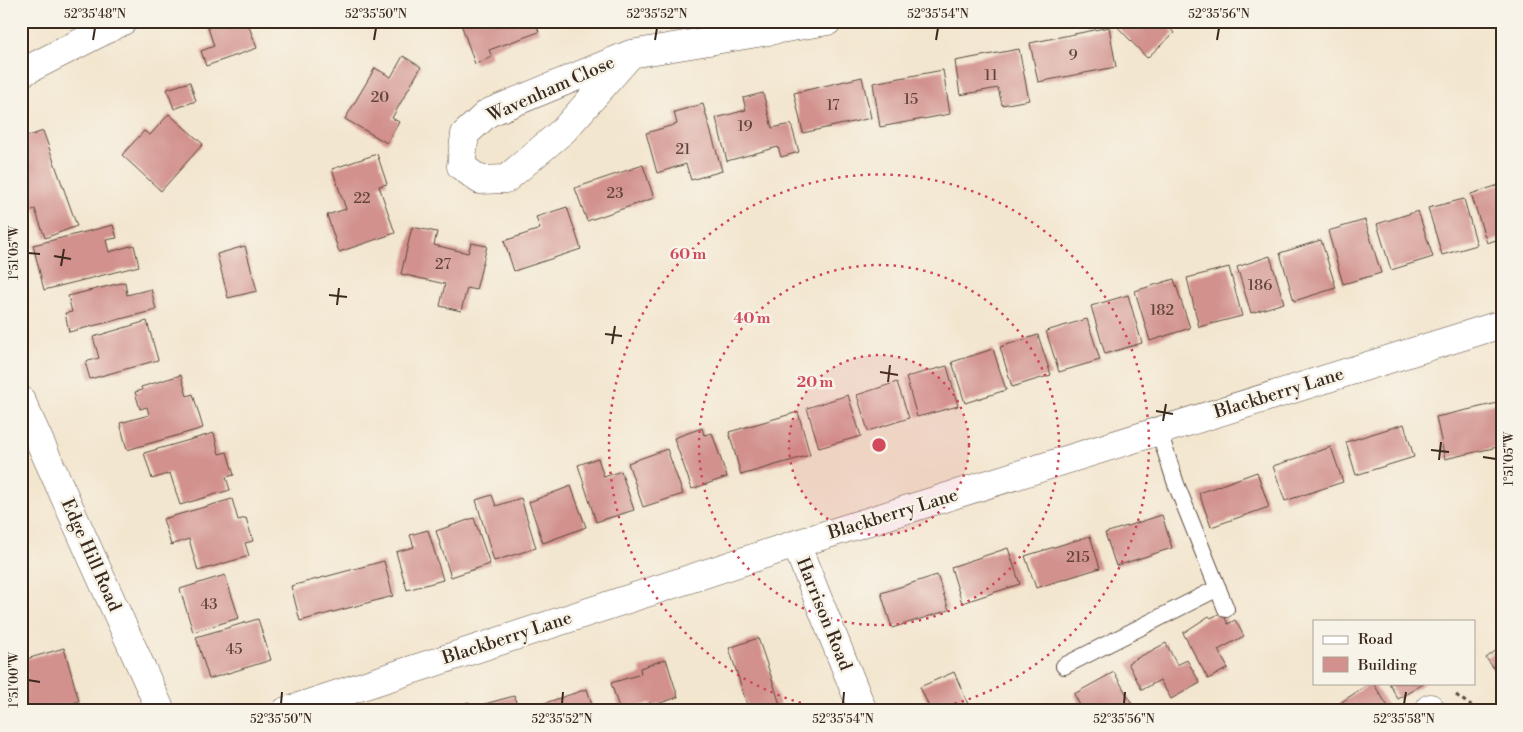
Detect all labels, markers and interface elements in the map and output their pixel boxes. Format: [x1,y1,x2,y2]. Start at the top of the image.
text: 52°35'48"N [64,7,126,22]
text: 52°35'50"N [345,7,407,22]
text: 52°35'52"N [627,7,687,22]
text: 52°35'54"N [907,7,969,22]
text: 52°35'56"N [1188,7,1250,22]
house number: 9 [1068,46,1078,65]
street label: Wavenham Close [483,51,618,128]
house number: 11 [984,66,998,85]
house number: 20 [371,88,389,107]
house number: 15 [904,90,918,109]
house number: 17 [826,96,840,115]
house number: 19 [737,117,753,136]
house number: 21 [675,140,691,159]
house number: 23 [607,184,623,203]
house number: 22 [353,189,371,208]
text: 1°51'05"W [7,225,22,280]
text: 60 m [670,245,707,264]
house number: 27 [435,255,451,274]
house number: 186 [1248,276,1272,295]
house number: 182 [1150,301,1174,320]
text: 40 m [733,309,771,328]
street label: Blackberry Lane [1210,362,1347,424]
text: 20 m [797,373,834,392]
text: 1°51'05"W [1502,431,1517,486]
centre of rings [870,436,888,454]
street label: Blackberry Lane [824,483,961,545]
street label: Edge Hill Road [56,495,126,616]
house number: 215 [1066,548,1090,567]
street label: Harrison Road [791,554,857,675]
house number: 43 [200,595,218,614]
street label: Blackberry Lane [438,606,575,670]
legend [1313,620,1476,684]
text: Road [1358,630,1393,649]
house number: 45 [225,640,243,659]
text: 1°51'00"W [7,651,22,708]
text: Building [1357,656,1417,675]
text: 52°35'50"N [250,712,312,727]
text: 52°35'52"N [532,712,592,727]
text: 52°35'54"N [812,712,874,727]
text: 52°35'56"N [1093,712,1155,727]
text: 52°35'58"N [1373,712,1435,727]

